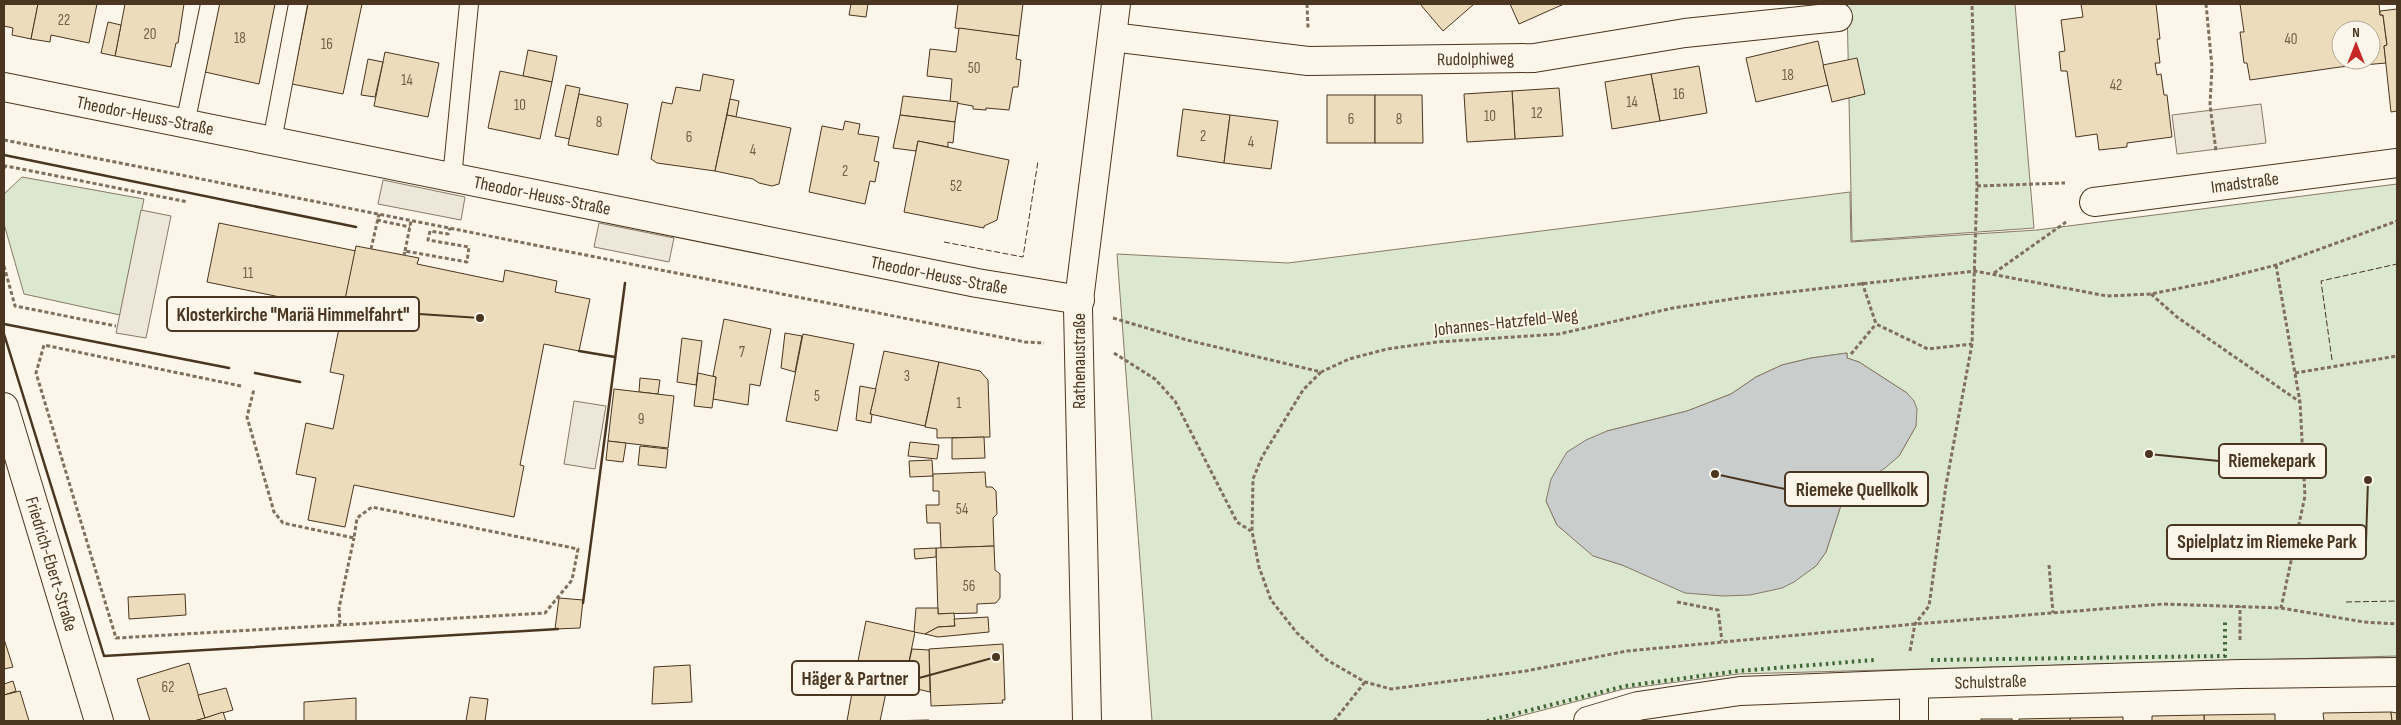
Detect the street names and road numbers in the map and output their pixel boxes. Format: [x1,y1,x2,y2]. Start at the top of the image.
street label: Rudolphiweg [1437,48,1514,70]
street label: Theodor-Heuss-Straße [75,92,215,140]
street label: Imadstraße [2210,168,2280,198]
street label: Theodor-Heuss-Straße [472,172,612,220]
street label: Theodor-Heuss-Straße [869,252,1009,299]
street label: Johannes-Hatzfeld-Weg [1432,305,1579,341]
street label: Rathenaustraße [1069,313,1090,409]
street label: Friedrich-Ebert-Straße [21,494,81,634]
street label: Schulstraße [1954,671,2027,694]

